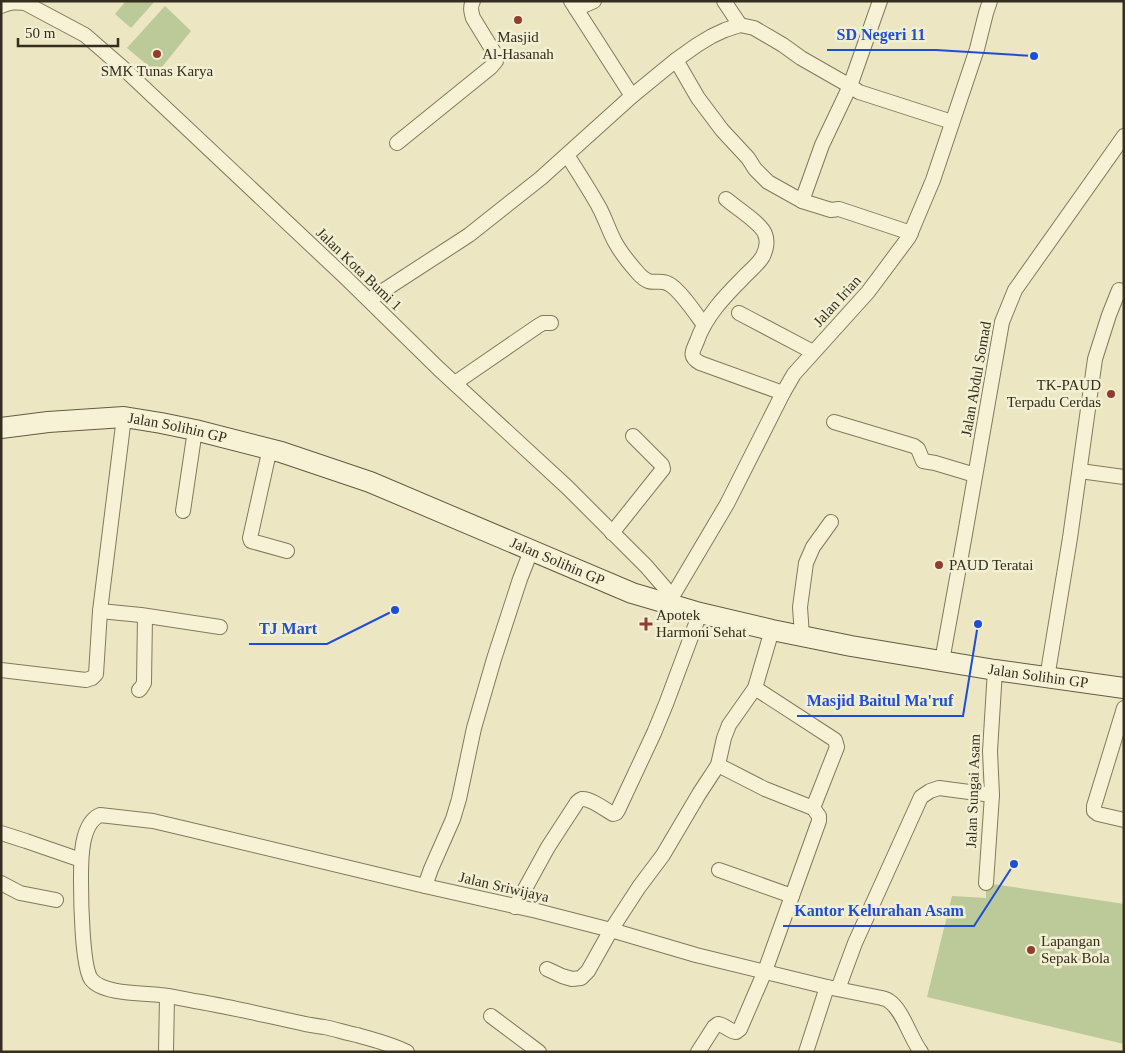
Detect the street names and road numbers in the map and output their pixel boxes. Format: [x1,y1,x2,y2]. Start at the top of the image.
street label: Jalan Kota Bumi 1 [313,224,405,314]
street label: Jalan Irian [810,272,864,330]
street label: Jalan Abdul Somad [958,320,994,438]
street label: Jalan Solihin GP [127,410,229,446]
street label: Jalan Solihin GP [508,534,607,588]
street label: Jalan Solihin GP [987,661,1089,691]
street label: Jalan Sungai Asam [963,733,983,848]
street label: Jalan Sriwijaya [457,869,551,905]

